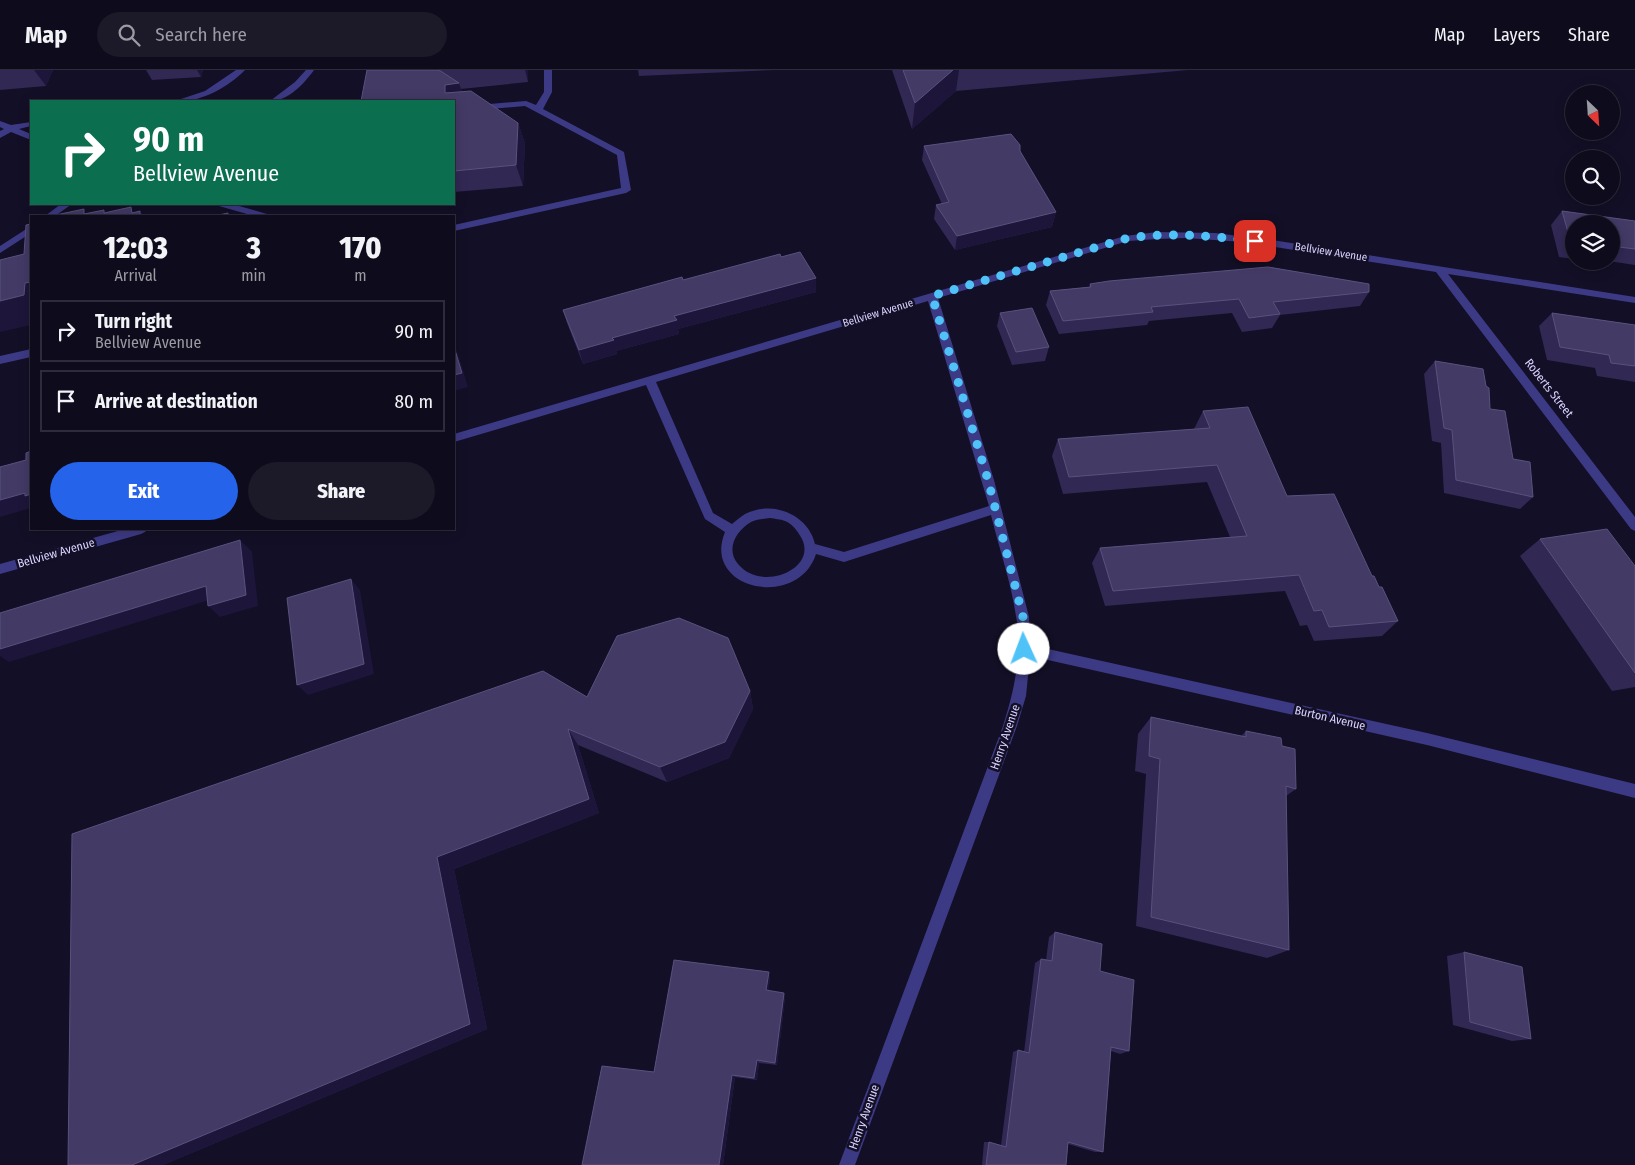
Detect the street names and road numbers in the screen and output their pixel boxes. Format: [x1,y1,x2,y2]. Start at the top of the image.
street label: Bellview Avenue [1294,240,1368,264]
street label: Bellview Avenue [841,296,915,330]
street label: Roberts Street [1522,356,1576,420]
street label: Bellview Avenue [16,535,96,571]
street label: Henry Avenue [987,703,1023,771]
street label: Burton Avenue [1293,703,1367,733]
street label: Henry Avenue [846,1083,882,1151]

